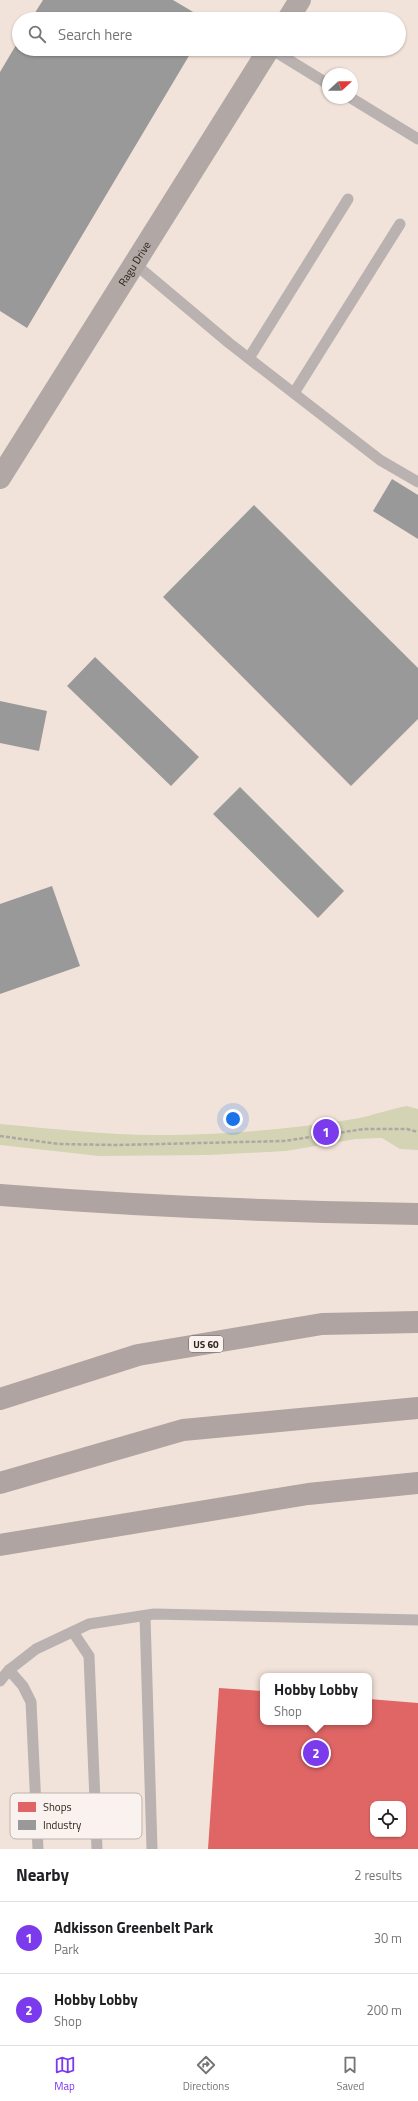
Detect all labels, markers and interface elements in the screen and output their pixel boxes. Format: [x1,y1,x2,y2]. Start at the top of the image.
search box [12,12,406,56]
icon: search [26,23,48,45]
text: Search here [58,23,132,46]
north arrow [322,68,358,104]
street label: Ragu Drive [114,238,155,289]
your location [223,1109,243,1129]
pin: 1 [313,1117,339,1147]
road number: US 60 [189,1336,223,1352]
popup [260,1673,372,1725]
text: Hobby Lobby [274,1678,358,1701]
text: Shop [274,1701,302,1721]
pin: 2 [303,1738,329,1768]
legend [10,1793,142,1839]
text: Shops [43,1799,72,1815]
map controls [370,1801,406,1837]
button: locate [370,1801,406,1837]
text: Industry [43,1817,82,1833]
text: Nearby [16,1862,69,1888]
text: 2 results [354,1865,402,1885]
text: Adkisson Greenbelt Park [54,1916,213,1939]
text: 1 [25,1928,33,1948]
text: 30 m [374,1928,402,1948]
text: Park [54,1939,79,1959]
text: Hobby Lobby [54,1988,138,2011]
text: 2 [25,2000,33,2020]
text: 200 m [366,2000,402,2020]
text: Shop [54,2011,82,2031]
tab: Map [54,2054,76,2094]
tab: Directions [183,2054,229,2094]
tab: Saved [336,2054,364,2094]

